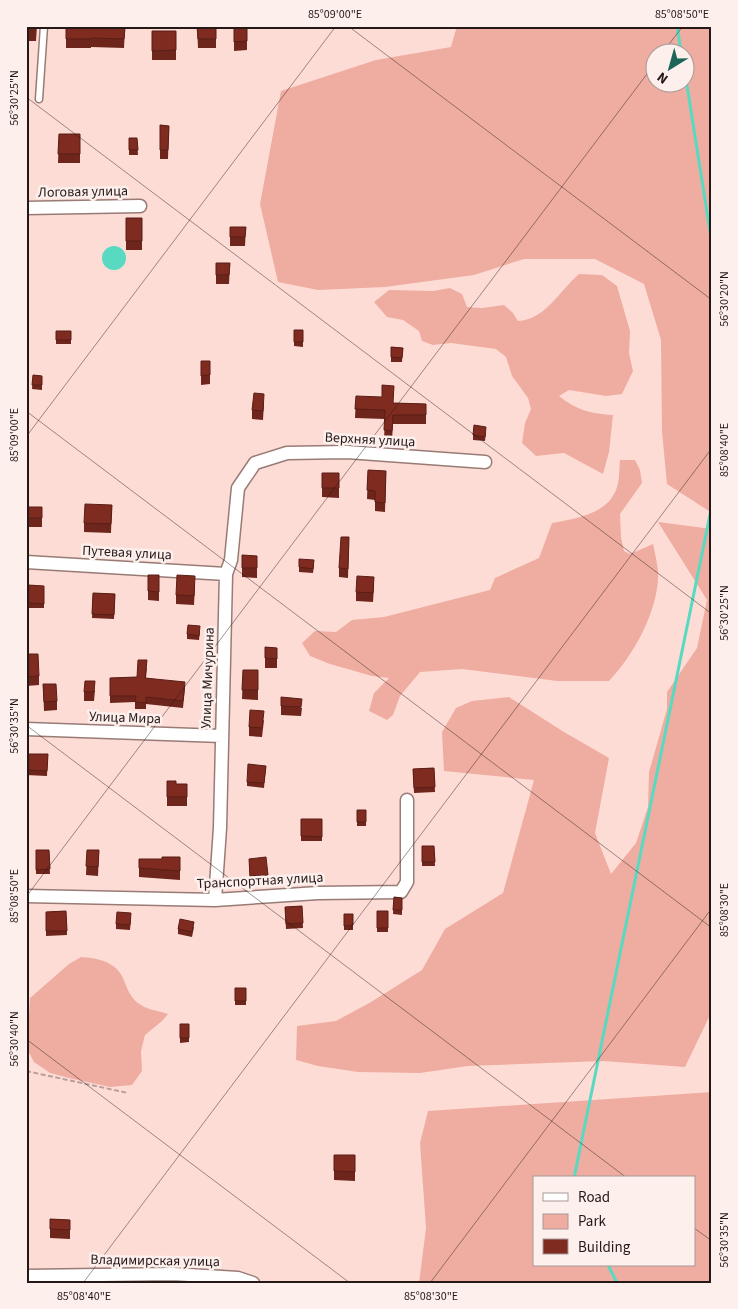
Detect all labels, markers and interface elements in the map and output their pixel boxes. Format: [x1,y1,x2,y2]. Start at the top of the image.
text: 85°09'00"E [308,6,362,23]
text: 85°08'50"E [655,6,709,23]
north arrow [646,42,696,92]
text: N [653,67,673,88]
text: 56°30'25"N [6,70,23,126]
street label: Логовая улица [38,181,128,203]
text: 56°30'20"N [716,271,733,327]
text: 85°09'00"E [6,408,23,462]
text: 85°08'40"E [716,423,733,477]
street label: Верхняя улица [324,428,416,452]
street label: Путевая улица [82,541,172,565]
text: 56°30'25"N [716,585,733,641]
street label: Улица Мичурина [196,627,220,729]
text: 56°30'35"N [6,698,23,754]
street label: Улица Мира [89,707,161,729]
street label: Транспортная улица [196,868,324,894]
text: 85°08'50"E [6,869,23,923]
text: 85°08'30"E [716,883,733,937]
text: 56°30'40"N [6,1011,23,1067]
legend [533,1176,696,1266]
text: Road [578,1187,610,1208]
text: Park [578,1211,607,1232]
text: 56°30'35"N [716,1212,733,1268]
text: Building [578,1237,631,1258]
street label: Владимирская улица [90,1250,220,1272]
text: 85°08'40"E [57,1288,111,1305]
text: 85°08'30"E [404,1288,458,1305]

